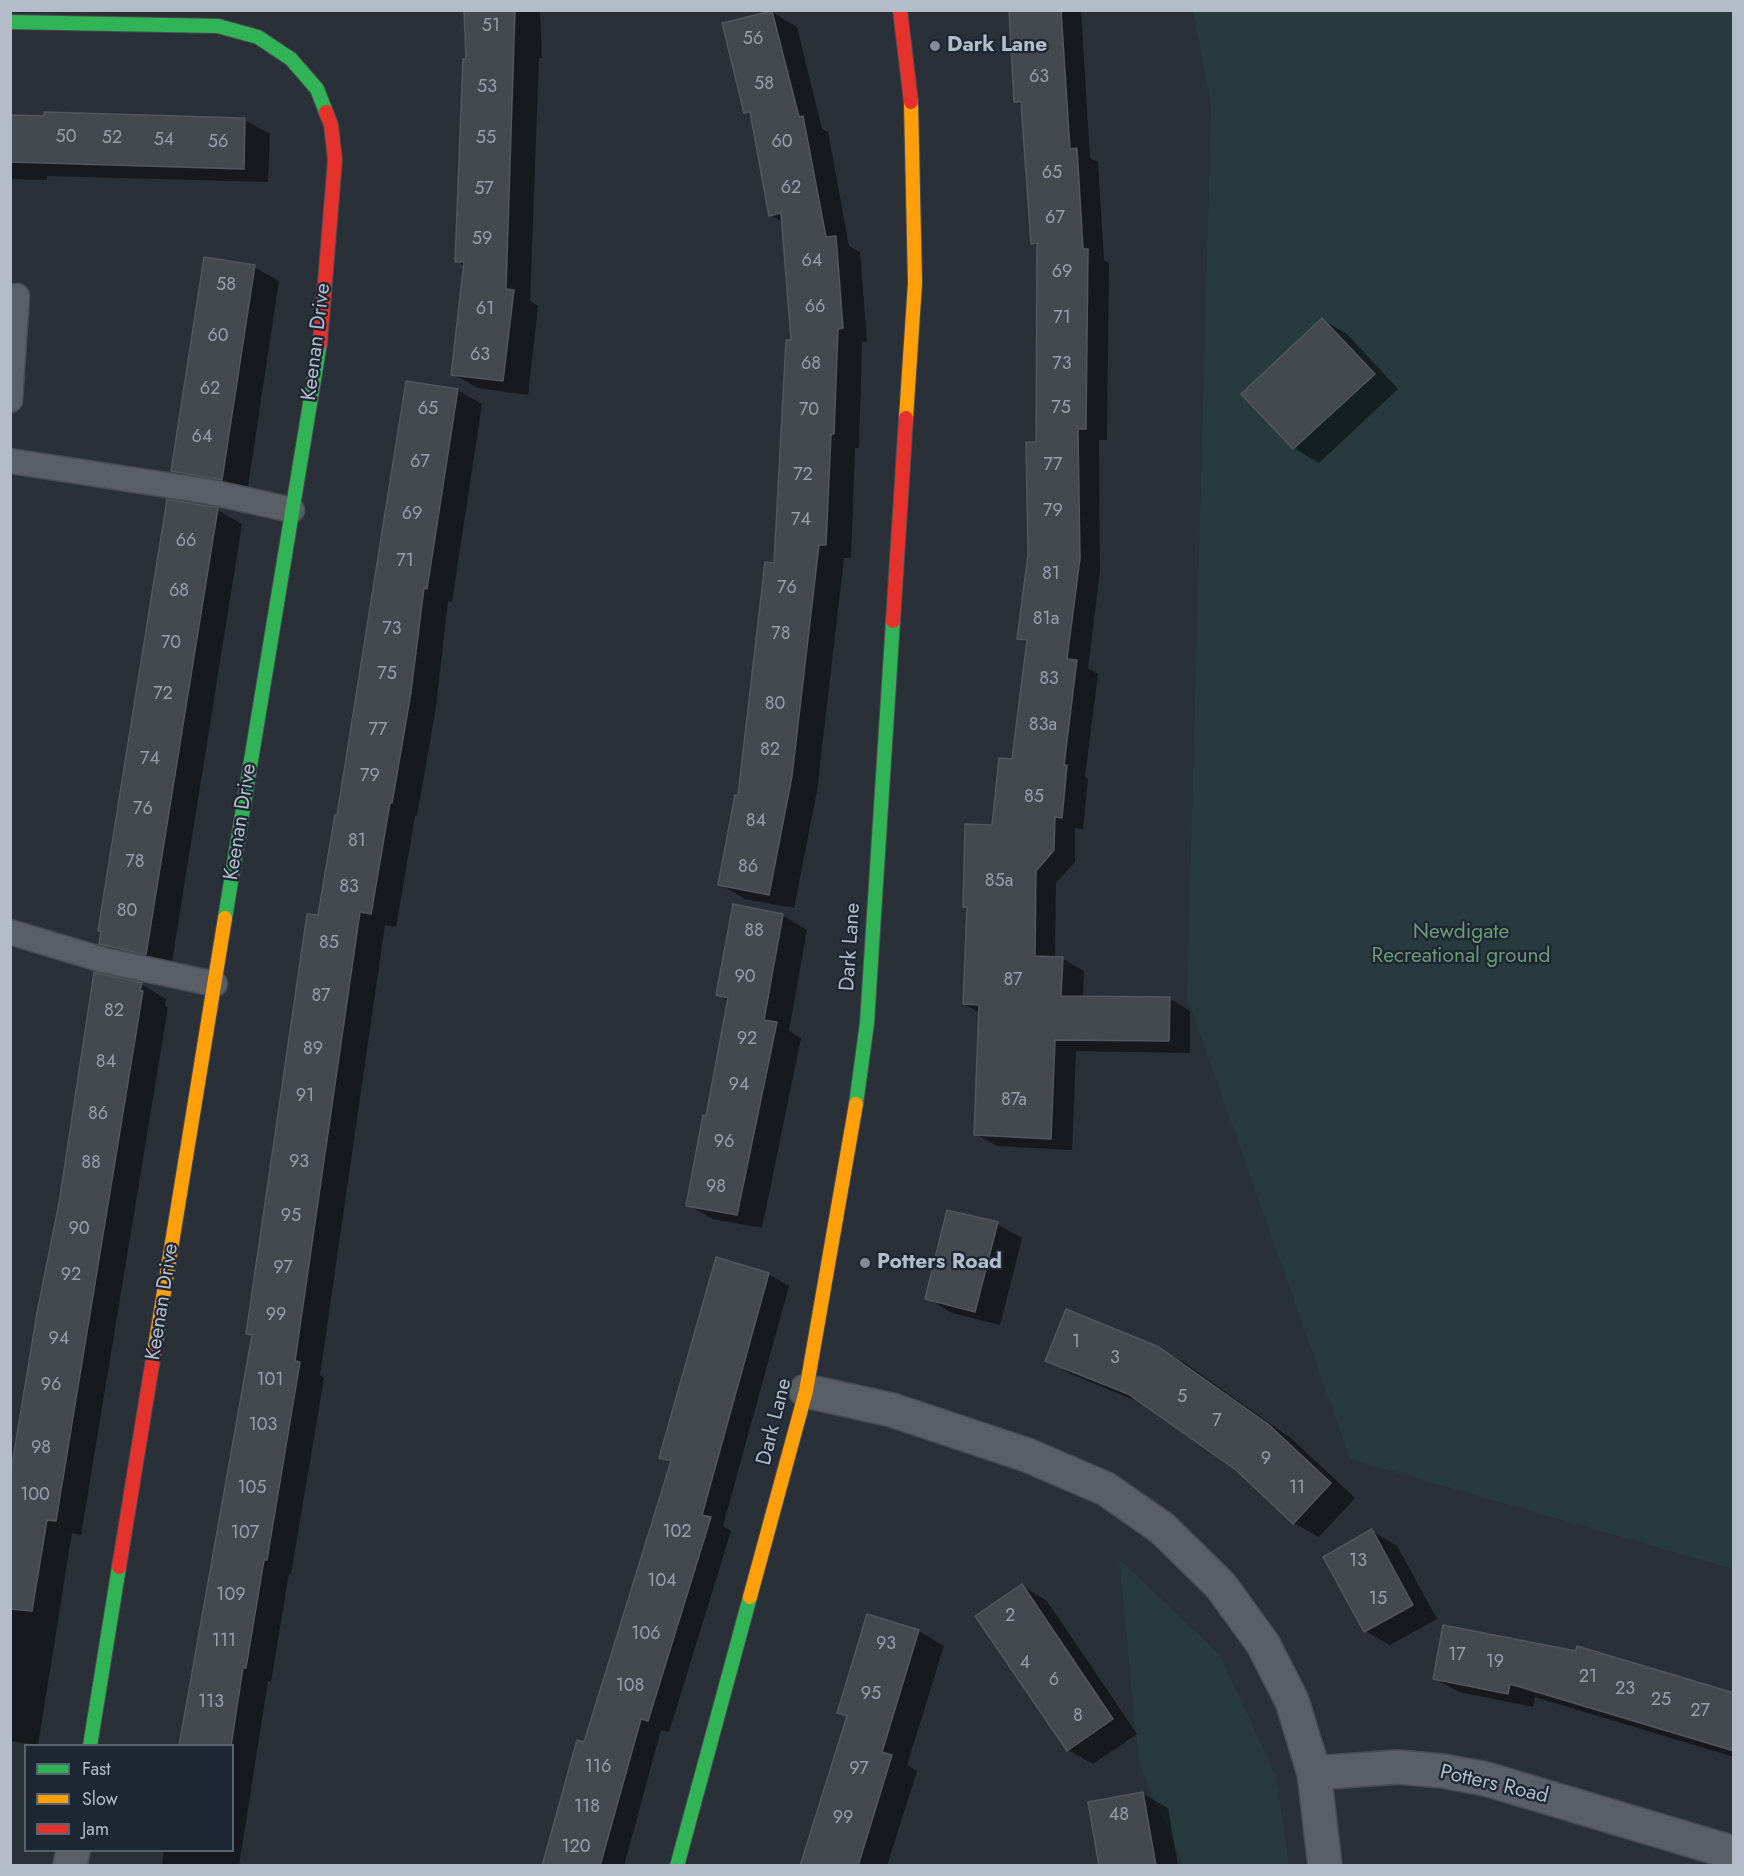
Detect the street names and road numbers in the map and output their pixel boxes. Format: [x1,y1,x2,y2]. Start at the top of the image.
street label: Keenan Drive [297,282,337,402]
street label: Keenan Drive [219,762,263,882]
street label: Dark Lane [835,902,867,992]
street label: Keenan Drive [141,1242,185,1362]
street label: Dark Lane [752,1376,798,1468]
street label: Potters Road [1437,1760,1551,1810]

